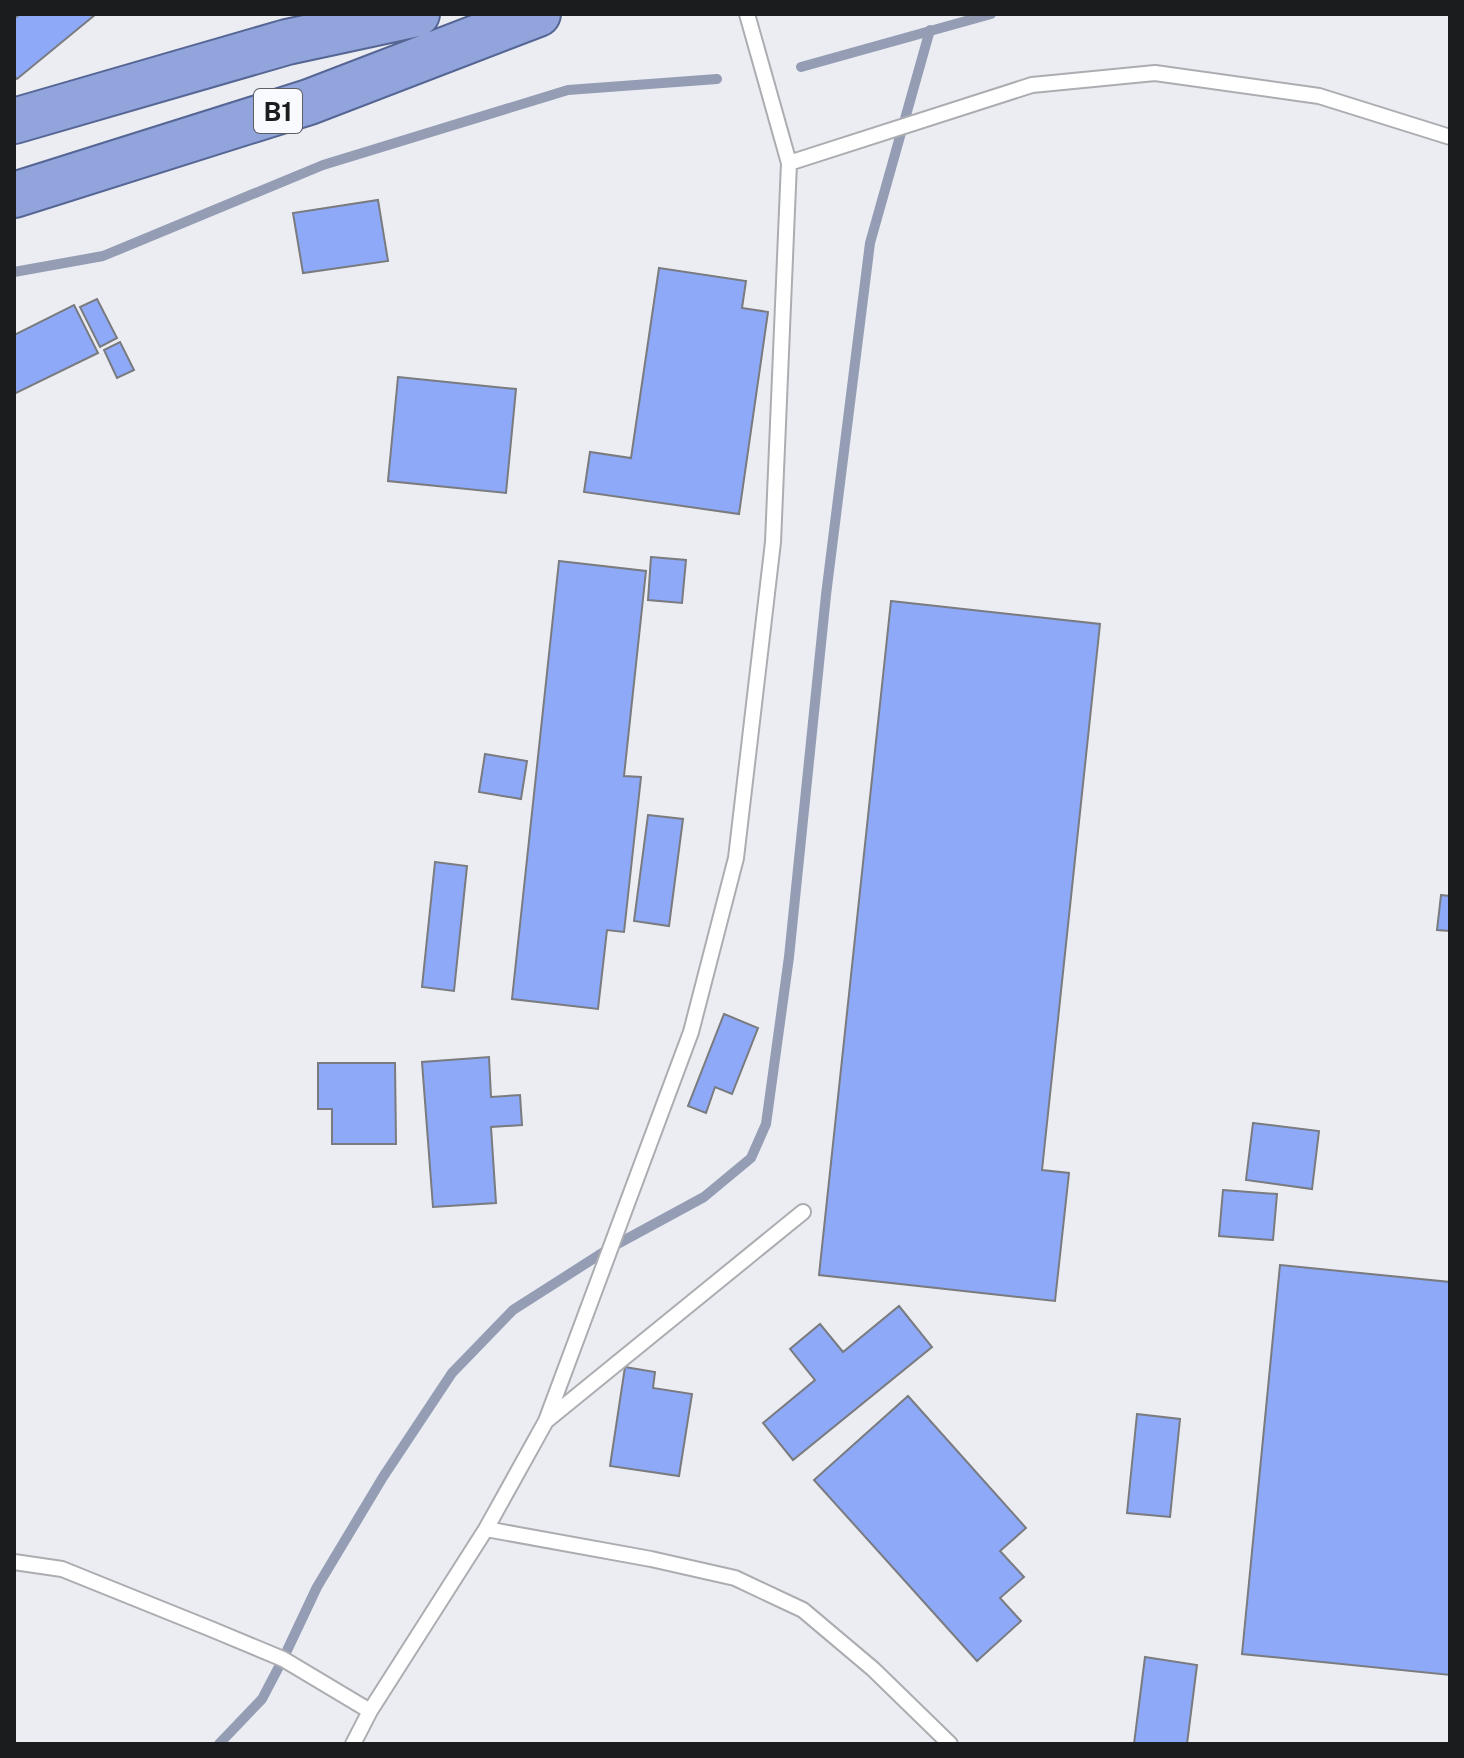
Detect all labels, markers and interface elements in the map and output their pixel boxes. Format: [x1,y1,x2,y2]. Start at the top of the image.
road number: B1 [254,89,302,133]

